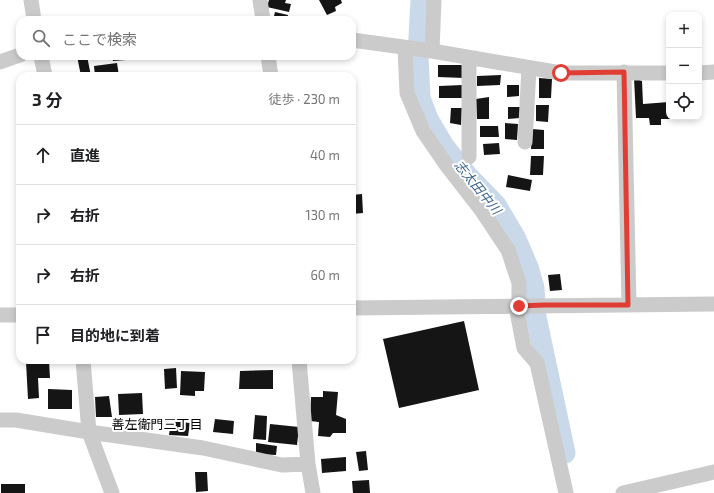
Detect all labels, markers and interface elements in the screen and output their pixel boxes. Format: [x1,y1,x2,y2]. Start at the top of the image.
map controls [666,12,702,120]
button: + [666,12,702,48]
search box [16,16,356,60]
icon: search [30,27,52,49]
text: ここで検索 [62,30,137,48]
button: − [666,48,702,84]
route start [552,64,570,82]
button: locate [666,84,702,120]
text: 3 分 [32,89,62,109]
text: 徒歩 · 230 m [268,91,340,107]
icon: ahead [32,144,54,166]
text: 直進 [70,146,100,164]
text: 40 m [310,147,340,163]
water label: 志太田中川 [451,157,506,219]
icon: right [32,204,54,226]
text: 右折 [70,206,100,224]
text: 130 m [305,207,340,223]
icon: right [32,264,54,286]
text: 右折 [70,266,100,284]
text: 60 m [310,267,340,283]
route end [510,297,528,315]
icon: arrive [32,324,54,346]
text: 目的地に到着 [70,326,160,344]
district label: 善左衛門三丁目 [111,416,203,432]

